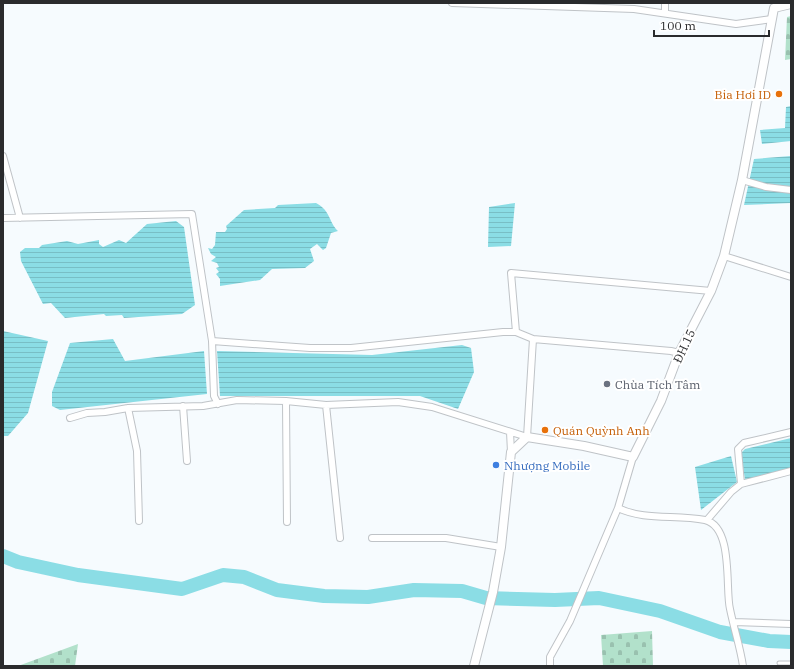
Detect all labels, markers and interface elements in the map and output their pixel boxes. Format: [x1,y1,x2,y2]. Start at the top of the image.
scale bar [654,12,769,38]
text: 100 m [660,18,696,33]
place label: Bia Hơi ID [714,87,771,102]
marker: Bia Hơi ID [774,89,784,99]
street label: ĐH.15 [670,327,698,365]
place label: Chùa Tích Tâm [615,377,701,392]
marker: Chùa Tích Tâm [602,379,612,389]
place label: Quán Quỳnh Anh [553,423,650,438]
marker: Quán Quỳnh Anh [540,425,550,435]
place label: Nhượng Mobile [504,458,590,473]
marker: Nhượng Mobile [491,460,501,470]

